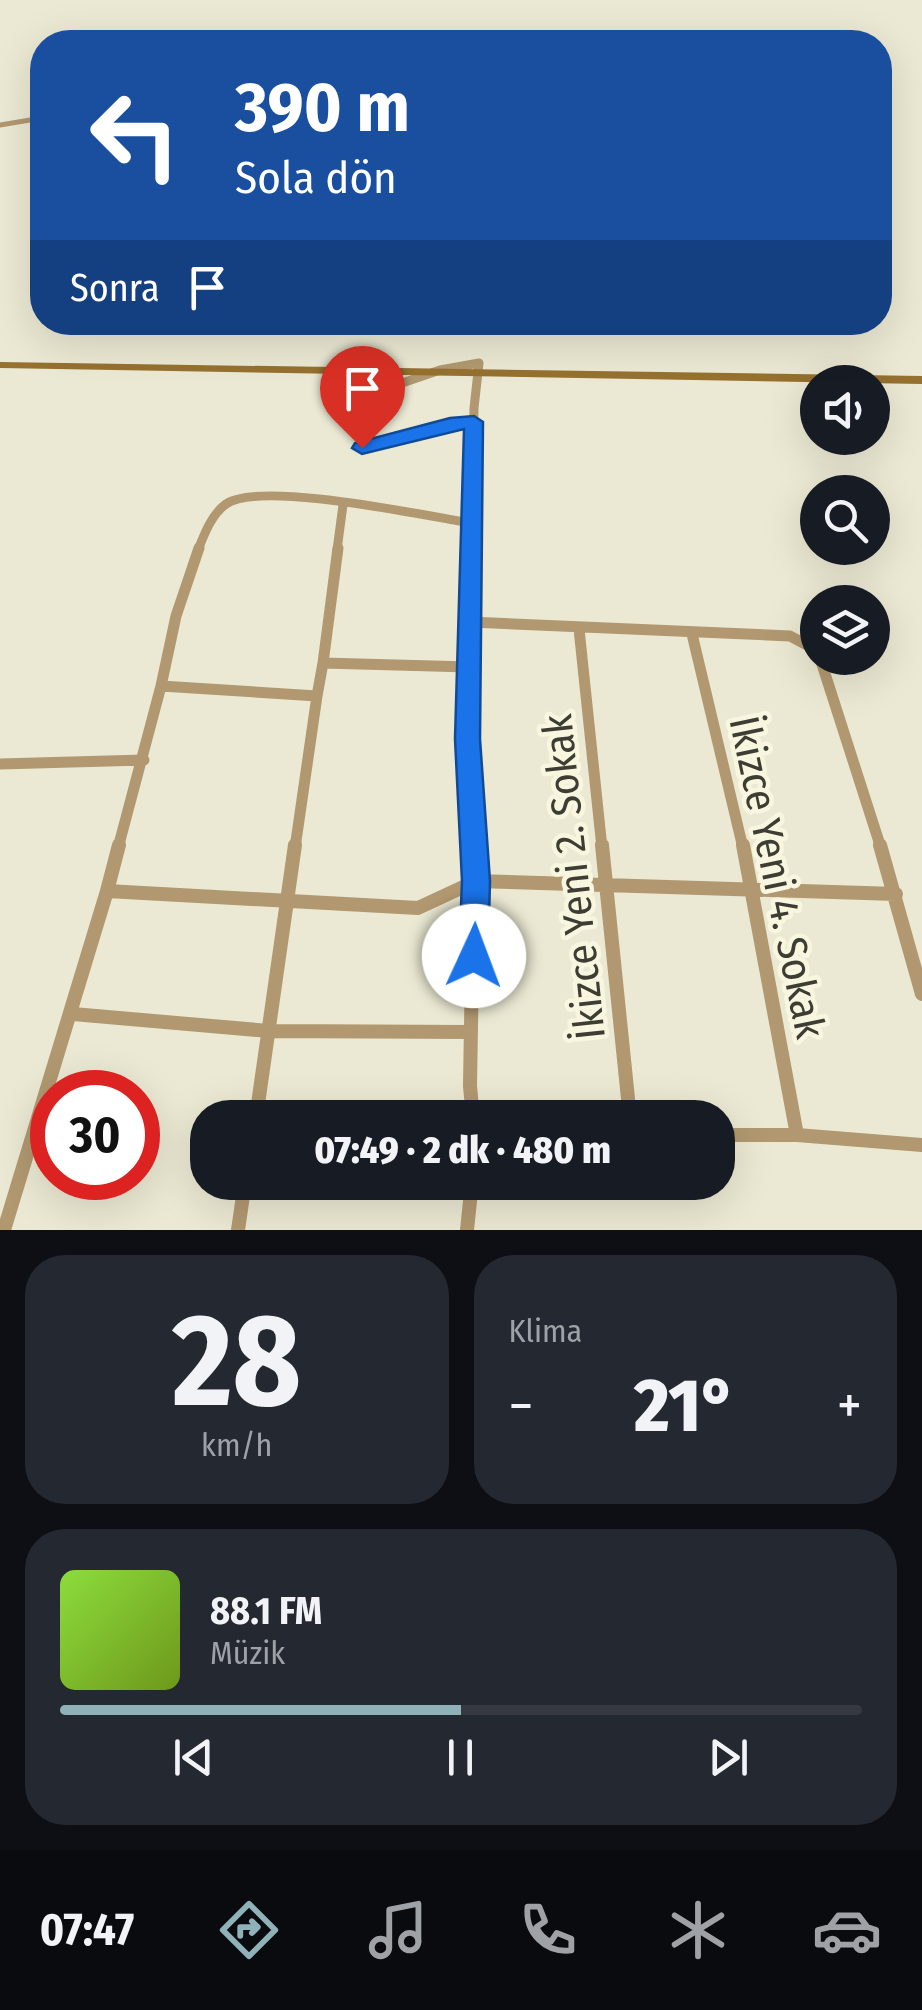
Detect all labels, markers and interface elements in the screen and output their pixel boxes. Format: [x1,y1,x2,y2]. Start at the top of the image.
text: 390 m [235,66,410,150]
icon: left [70,70,200,200]
text: Sola dön [235,151,397,205]
icon: arrive [180,260,235,315]
text: Sonra [70,265,160,311]
pin [320,346,405,449]
icon: arrive [335,361,390,416]
map controls [800,365,890,675]
button: sound [800,365,890,455]
button: search [800,475,890,565]
button: layers [800,585,890,675]
street label: İkizce Yeni 2. Sokak [532,712,616,1042]
street label: İkizce Yeni 4. Sokak [718,712,836,1043]
position arrow [422,904,526,1008]
speed limit sign: 30 [30,1070,160,1200]
text: 07:49 · 2 dk · 480 m [314,1127,611,1173]
text: 28 [172,1283,301,1439]
text: Klima [509,1312,582,1350]
text: 21° [634,1361,736,1451]
text: − [509,1373,533,1439]
text: + [837,1373,862,1439]
text: km/h [201,1426,272,1464]
text: 88.1 FM [210,1588,322,1634]
text: Müzik [210,1634,285,1672]
icon: previous [166,1730,221,1785]
icon: pause [433,1730,488,1785]
icon: next [701,1730,756,1785]
icon: directions [214,1895,284,1965]
icon: music [363,1895,433,1965]
icon: phone [513,1895,583,1965]
icon: climate [663,1895,733,1965]
icon: car [812,1895,882,1965]
text: 07:47 [40,1903,134,1957]

